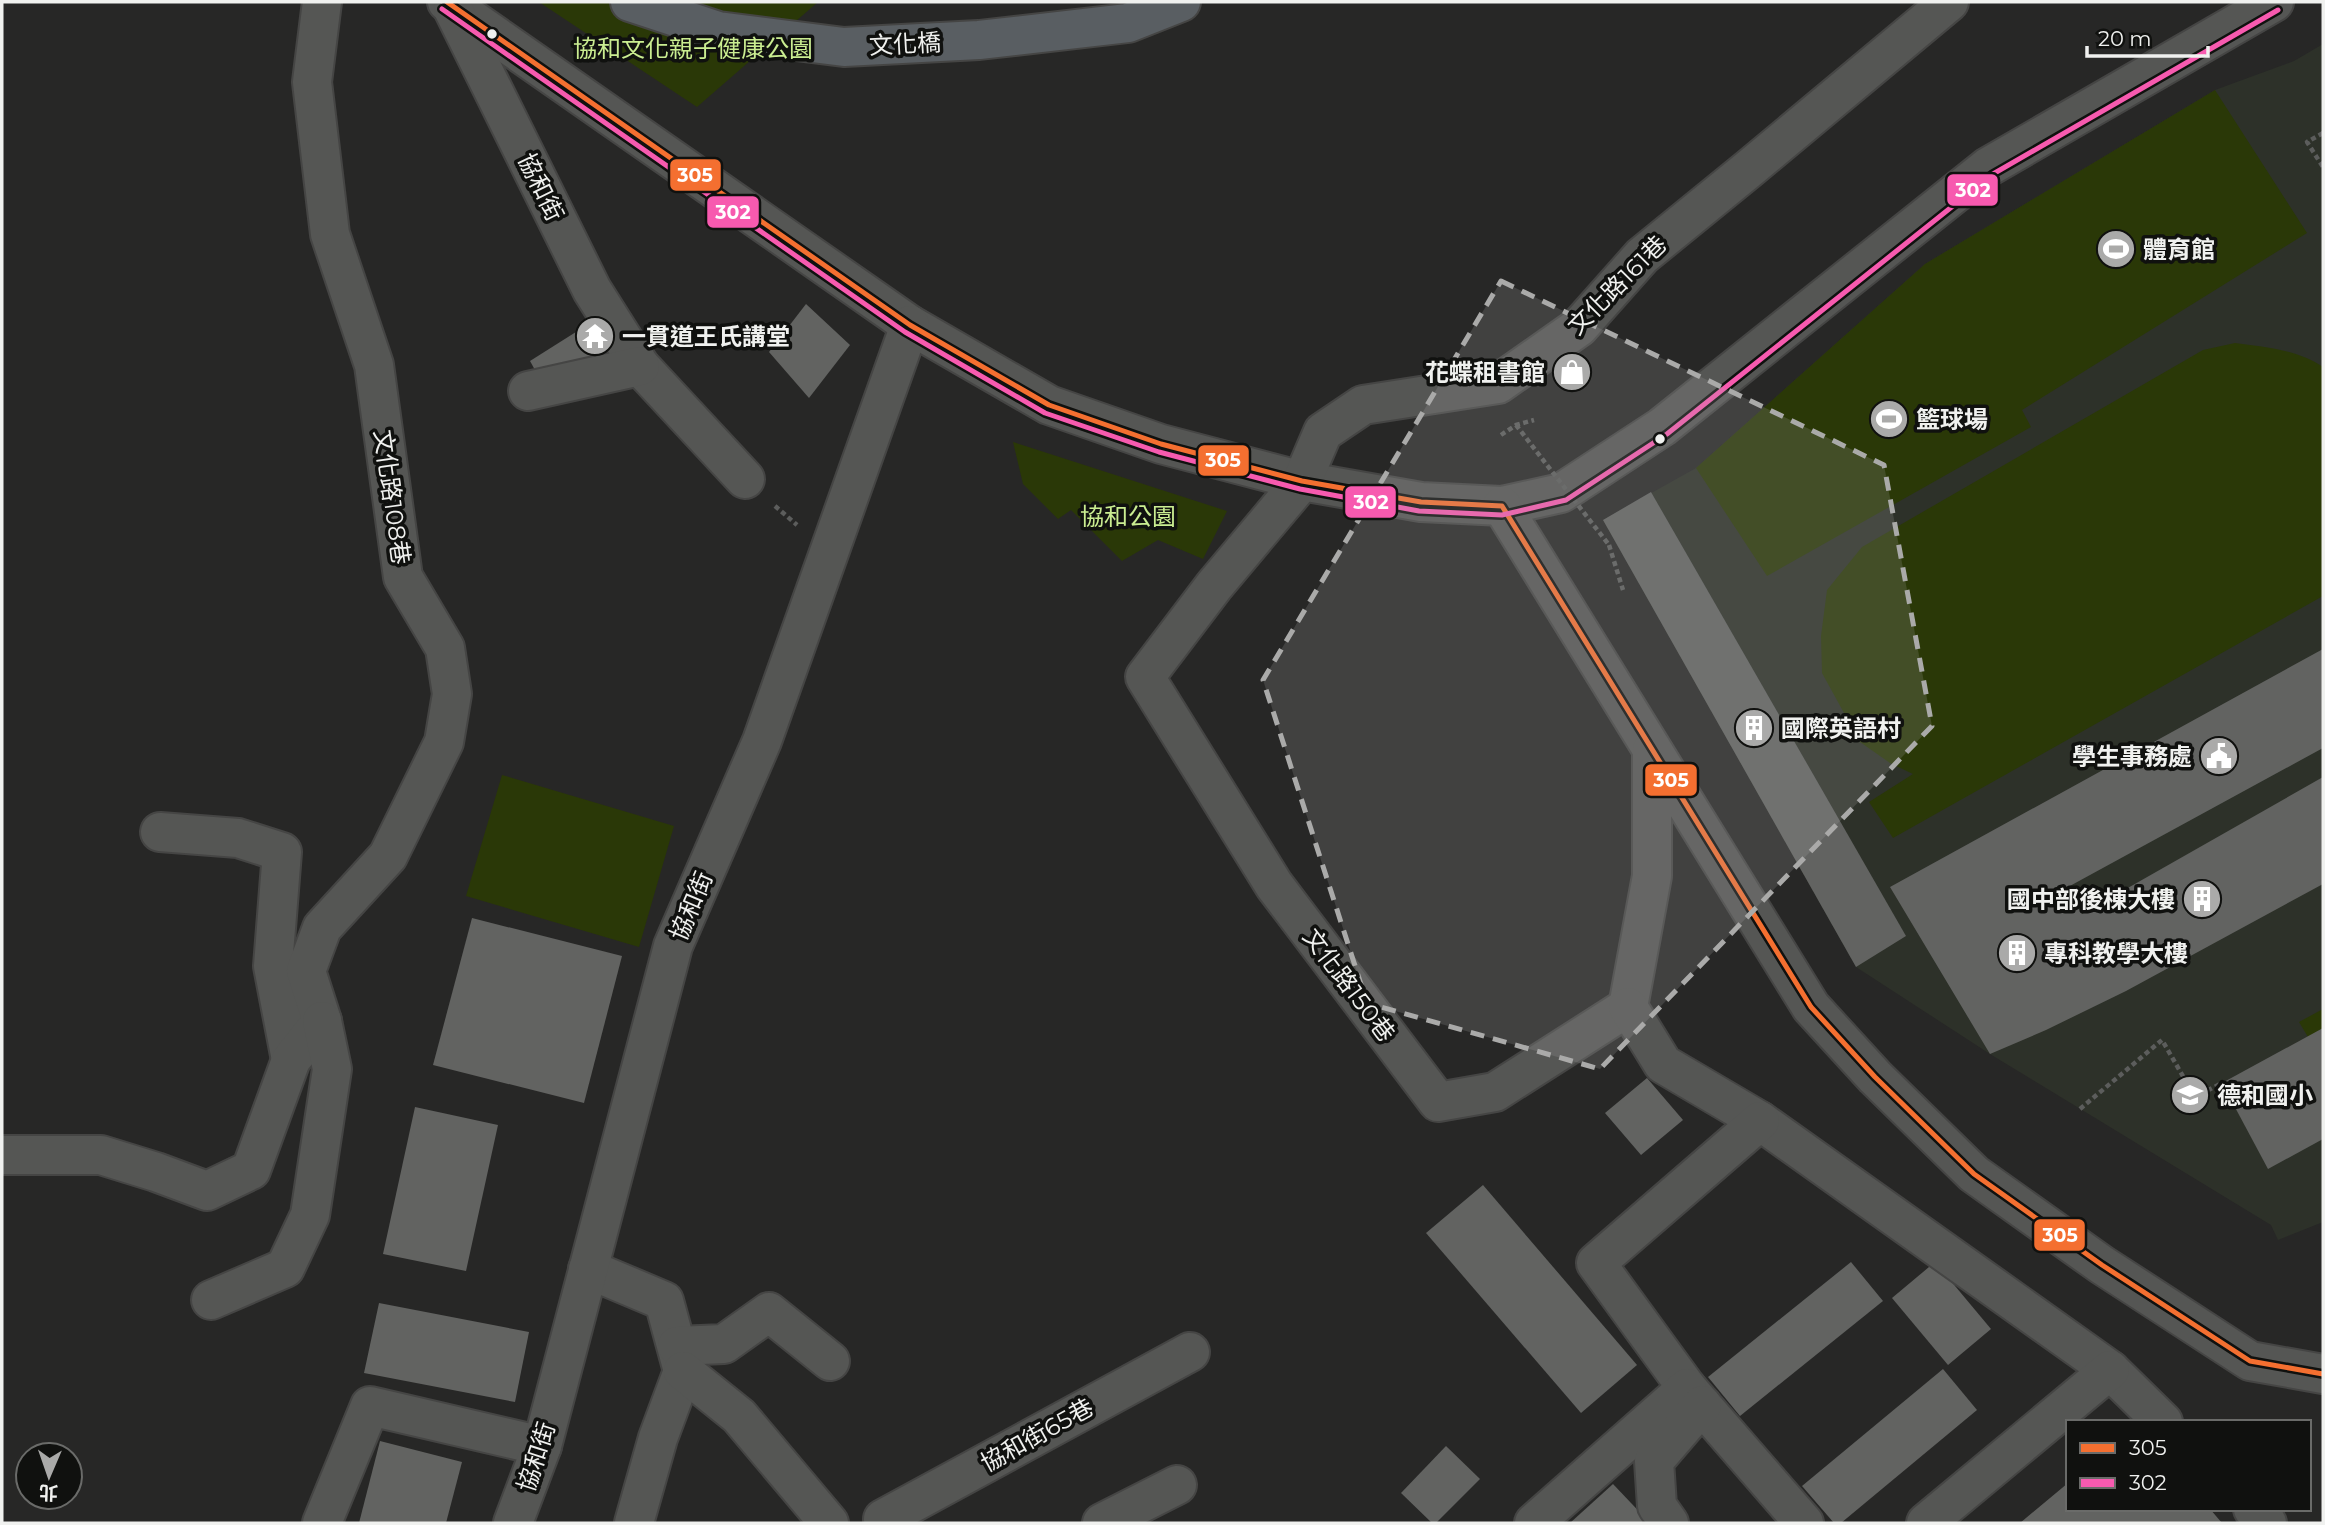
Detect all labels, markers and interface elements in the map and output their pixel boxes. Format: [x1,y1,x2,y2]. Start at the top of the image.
scale bar [2087,14,2208,58]
text: 20 m [2098,26,2152,51]
unlabelled marker [485,27,499,41]
street label: 文化橋 [868,28,942,60]
park label: 協和文化親子健康公園 [573,34,813,63]
street label: 協和街 [512,148,570,226]
line badge: 305 [669,158,722,192]
text: 305 [676,164,713,187]
line badge: 302 [1946,173,1999,207]
text: 302 [1954,179,1991,202]
line badge: 302 [706,195,760,229]
text: 302 [714,201,751,224]
sports icon: 體育館 [2095,228,2137,270]
street label: 文化路161巷 [1562,230,1672,340]
place label: 體育館 [2143,235,2215,264]
temple icon: 一貫道王氏講堂 [574,315,616,357]
place label: 一貫道王氏講堂 [622,322,790,351]
shop icon: 花蝶租書館 [1551,351,1593,393]
place label: 花蝶租書館 [1425,358,1545,387]
sports icon: 籃球場 [1868,398,1910,440]
place label: 籃球場 [1916,405,1988,434]
street label: 文化路108巷 [368,428,416,566]
unlabelled marker [1653,432,1667,446]
line badge: 305 [1197,444,1250,477]
text: 305 [1204,449,1241,472]
line badge: 302 [1344,485,1397,519]
text: 302 [1352,491,1389,514]
park label: 協和公園 [1080,502,1176,531]
building icon: 國際英語村 [1733,707,1775,749]
place label: 國際英語村 [1781,714,1901,743]
public building icon: 學生事務處 [2198,735,2240,777]
place label: 學生事務處 [2072,742,2192,771]
line badge: 305 [1644,763,1698,797]
text: 305 [1652,769,1689,792]
street label: 協和街 [664,867,718,945]
building icon: 國中部後棟大樓 [2181,878,2223,920]
place label: 國中部後棟大樓 [2007,885,2175,914]
street label: 文化路150巷 [1297,923,1401,1047]
building icon: 專科教學大樓 [1996,932,2038,974]
place label: 專科教學大樓 [2044,939,2188,968]
school or university icon: 德和國小 [2169,1074,2211,1116]
place label: 德和國小 [2217,1081,2313,1110]
line badge: 305 [2033,1218,2086,1252]
text: 305 [2041,1224,2078,1247]
street label: 協和街65巷 [976,1392,1098,1478]
street label: 協和街 [511,1418,561,1496]
legend [2066,1420,2311,1511]
text: 305 [2129,1435,2167,1460]
north arrow [14,1441,84,1511]
text: 302 [2129,1470,2167,1495]
text: 北 [39,1481,58,1504]

